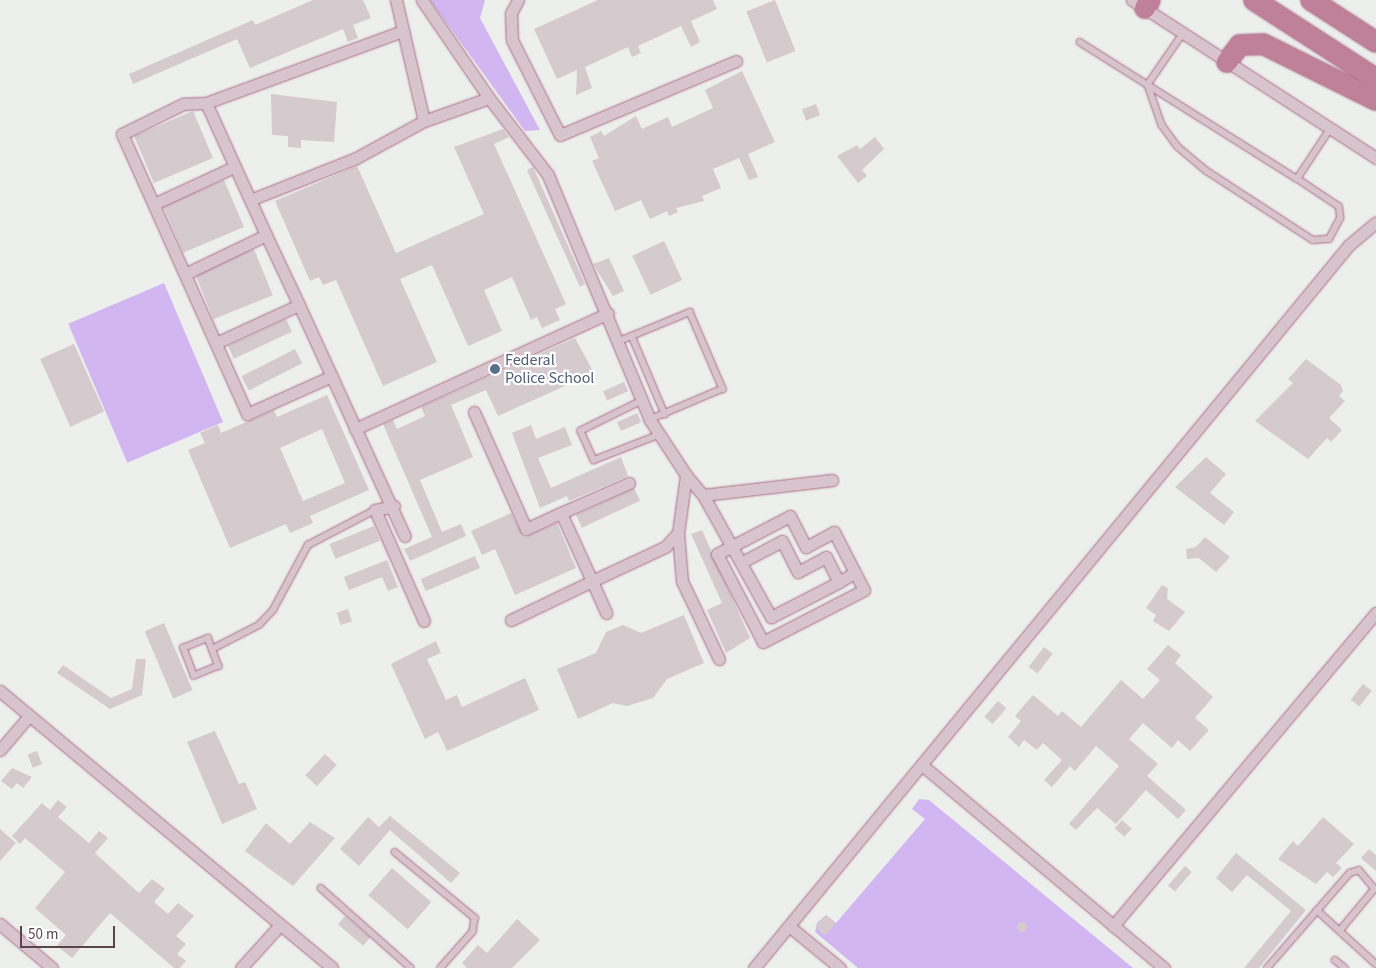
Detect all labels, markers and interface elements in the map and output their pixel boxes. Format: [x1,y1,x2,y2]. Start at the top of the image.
place label: Federal Police School [505,350,594,388]
marker: Federal Police School [489,363,501,375]
scale bar [22,916,118,948]
text: 50 m [28,924,58,945]

